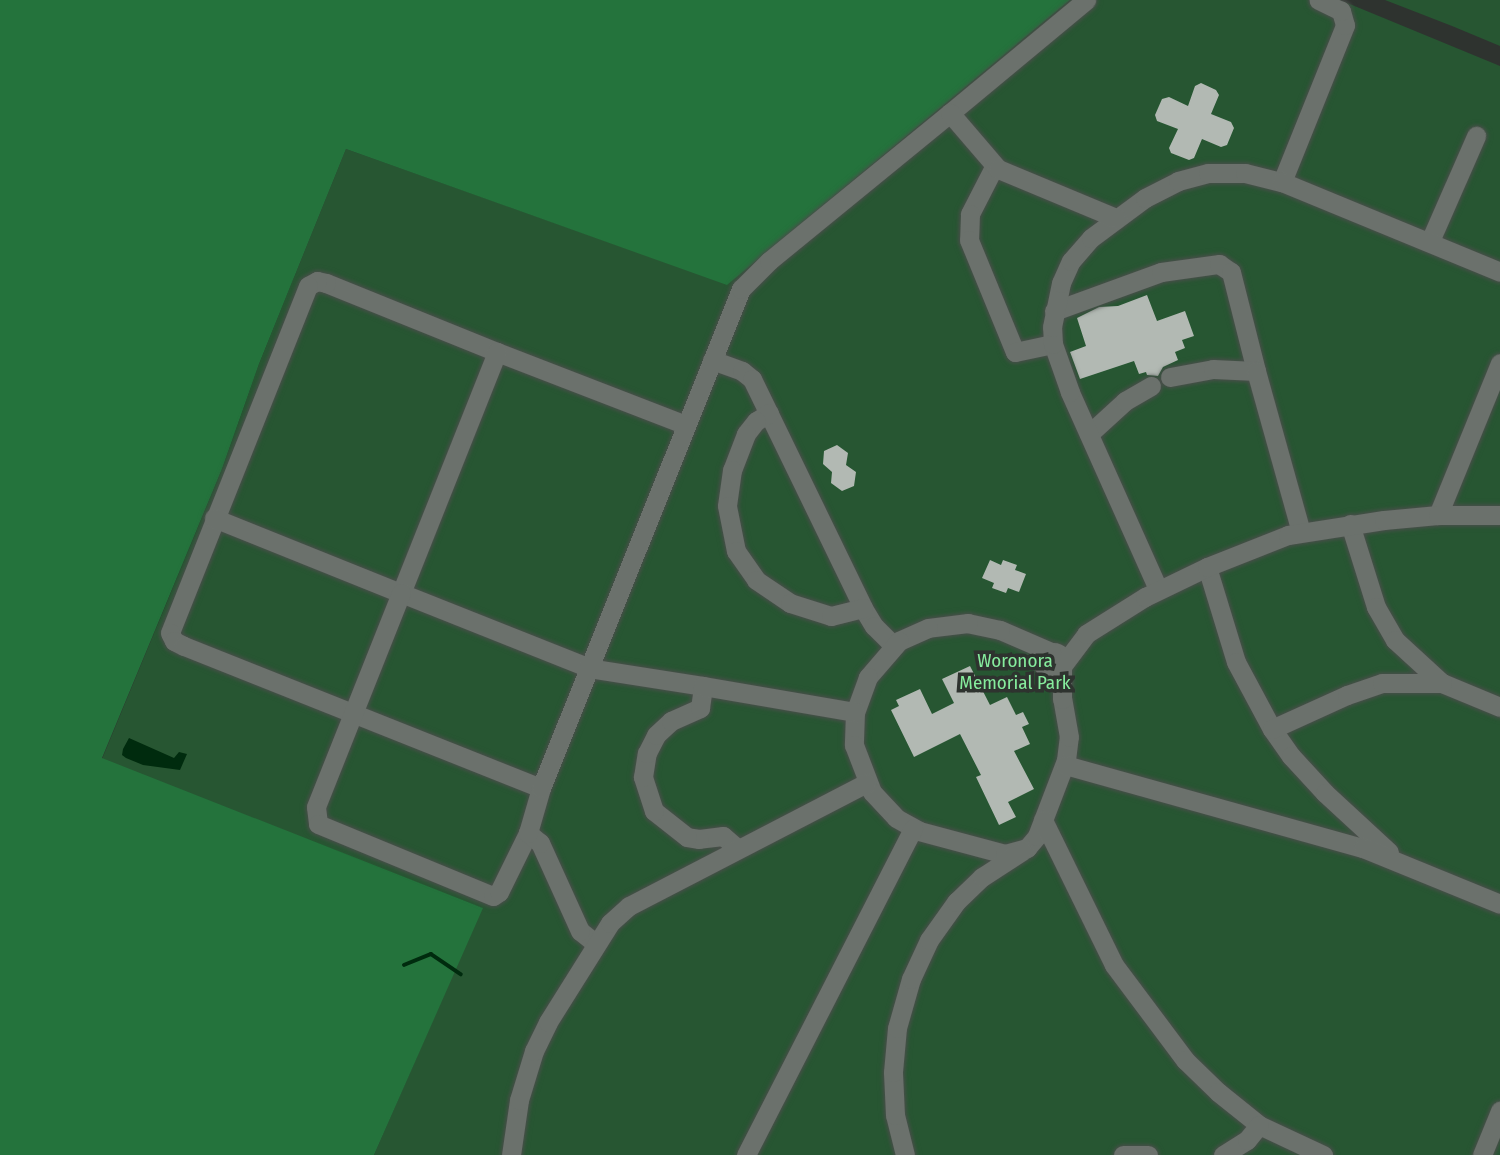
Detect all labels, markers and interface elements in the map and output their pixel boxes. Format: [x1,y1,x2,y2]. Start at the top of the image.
park label: Woronora Memorial Park [959,650,1071,694]

